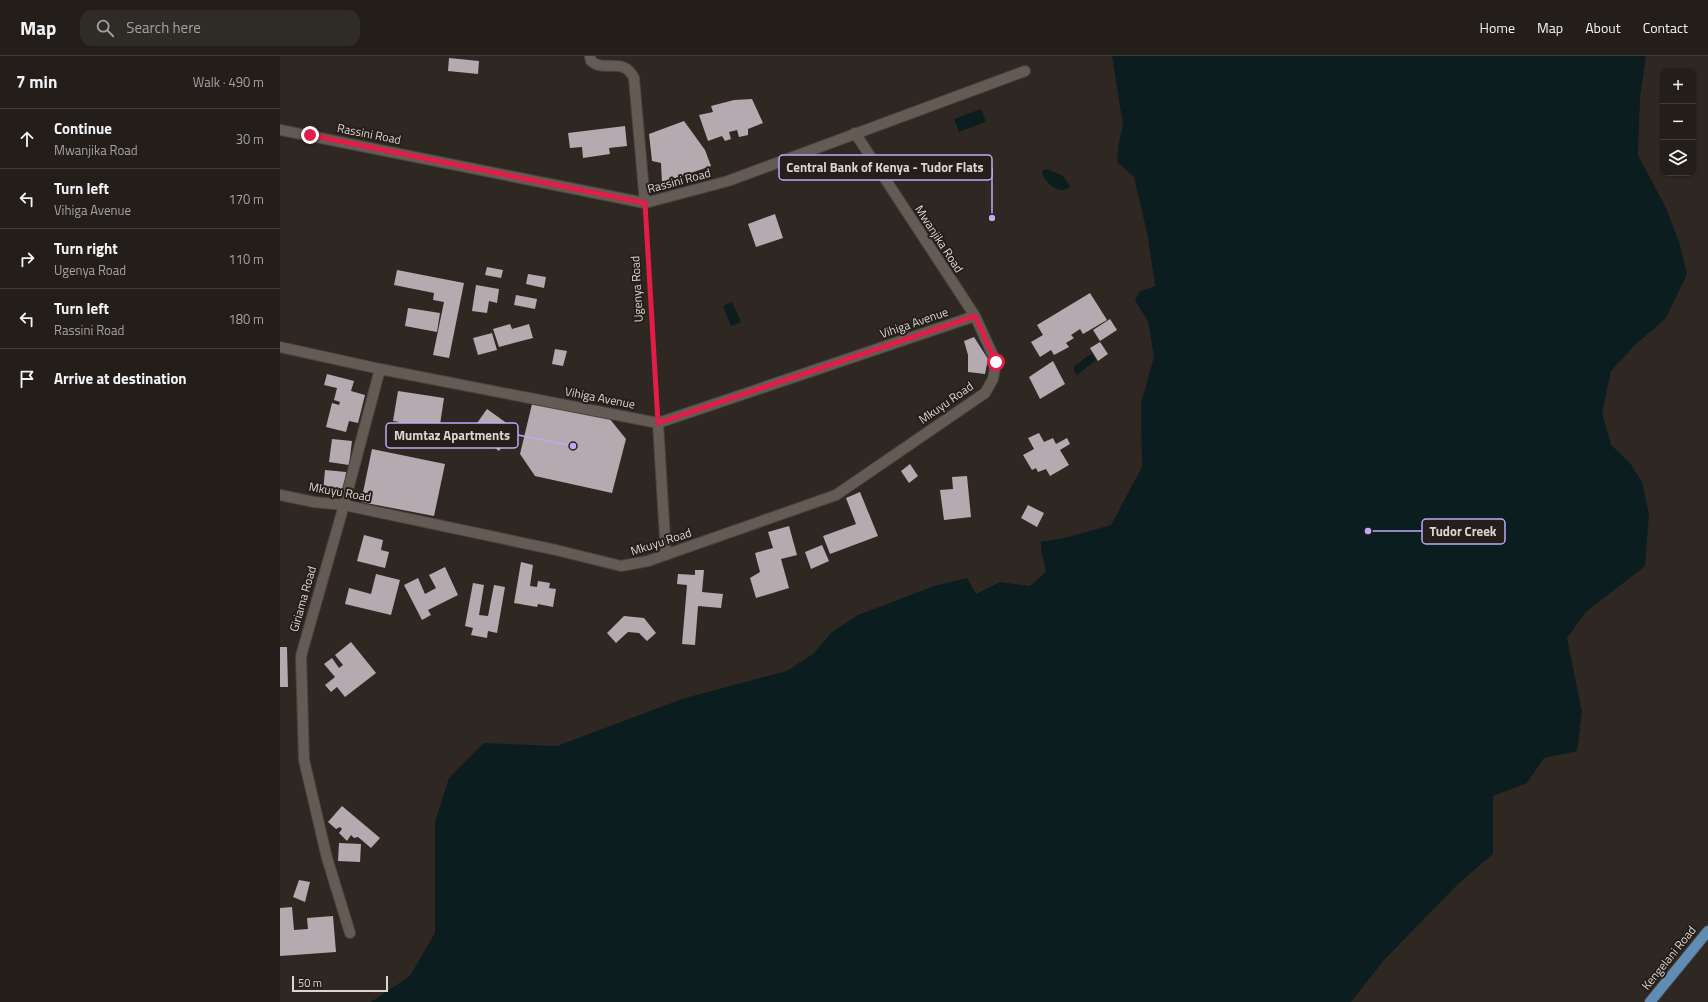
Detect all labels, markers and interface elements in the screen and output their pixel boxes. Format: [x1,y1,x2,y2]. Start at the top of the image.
search box [80,10,360,46]
text: Map [20,13,56,42]
text: Search here [126,16,201,39]
icon: search [94,17,116,39]
text: Home [1480,17,1515,38]
text: Map [1537,17,1563,38]
text: About [1585,17,1621,38]
text: Contact [1643,17,1688,38]
map controls [1660,68,1696,176]
button: + [1660,68,1696,104]
text: 7 min [16,69,57,95]
text: Walk · 490 m [193,72,264,92]
button: − [1660,104,1696,140]
text: Continue [54,117,112,140]
street label: Rassini Road [335,118,403,149]
route end [301,126,319,144]
icon: ahead [16,128,38,150]
text: 30 m [236,129,264,149]
text: Mwanjika Road [54,140,138,160]
button: layers [1660,140,1696,176]
callout: Central Bank of Kenya - Tudor Flats [779,155,992,180]
text: Central Bank of Kenya - Tudor Flats [786,157,984,177]
street label: Rassini Road [645,163,713,198]
text: Turn left [54,177,109,200]
icon: left [16,188,38,210]
text: 170 m [228,189,264,209]
text: Vihiga Avenue [54,200,131,220]
street label: Mwanjika Road [910,201,968,276]
text: Turn right [54,237,118,260]
icon: right [16,248,38,270]
text: 110 m [228,249,264,269]
street label: Ugenya Road [625,255,648,323]
text: Ugenya Road [54,260,126,280]
text: Turn left [54,297,109,320]
street label: Vihiga Avenue [877,302,951,343]
icon: left [16,308,38,330]
text: 180 m [228,309,264,329]
text: Rassini Road [54,320,124,340]
route start [987,353,1005,371]
text: Arrive at destination [54,367,187,390]
icon: arrive [16,368,38,390]
street label: Mkuyu Road [914,377,977,428]
street label: Vihiga Avenue [563,381,637,414]
callout: Mumtaz Apartments [386,423,518,448]
text: Mumtaz Apartments [394,425,510,445]
street label: Mkuyu Road [307,477,373,506]
callout: Tudor Creek [1422,519,1505,544]
text: Tudor Creek [1430,521,1497,541]
street label: Mkuyu Road [628,523,694,560]
street label: Giriama Road [284,564,321,634]
street label: Kengelani Road [1637,921,1700,994]
scale bar [292,974,388,993]
text: 50 m [298,975,322,991]

